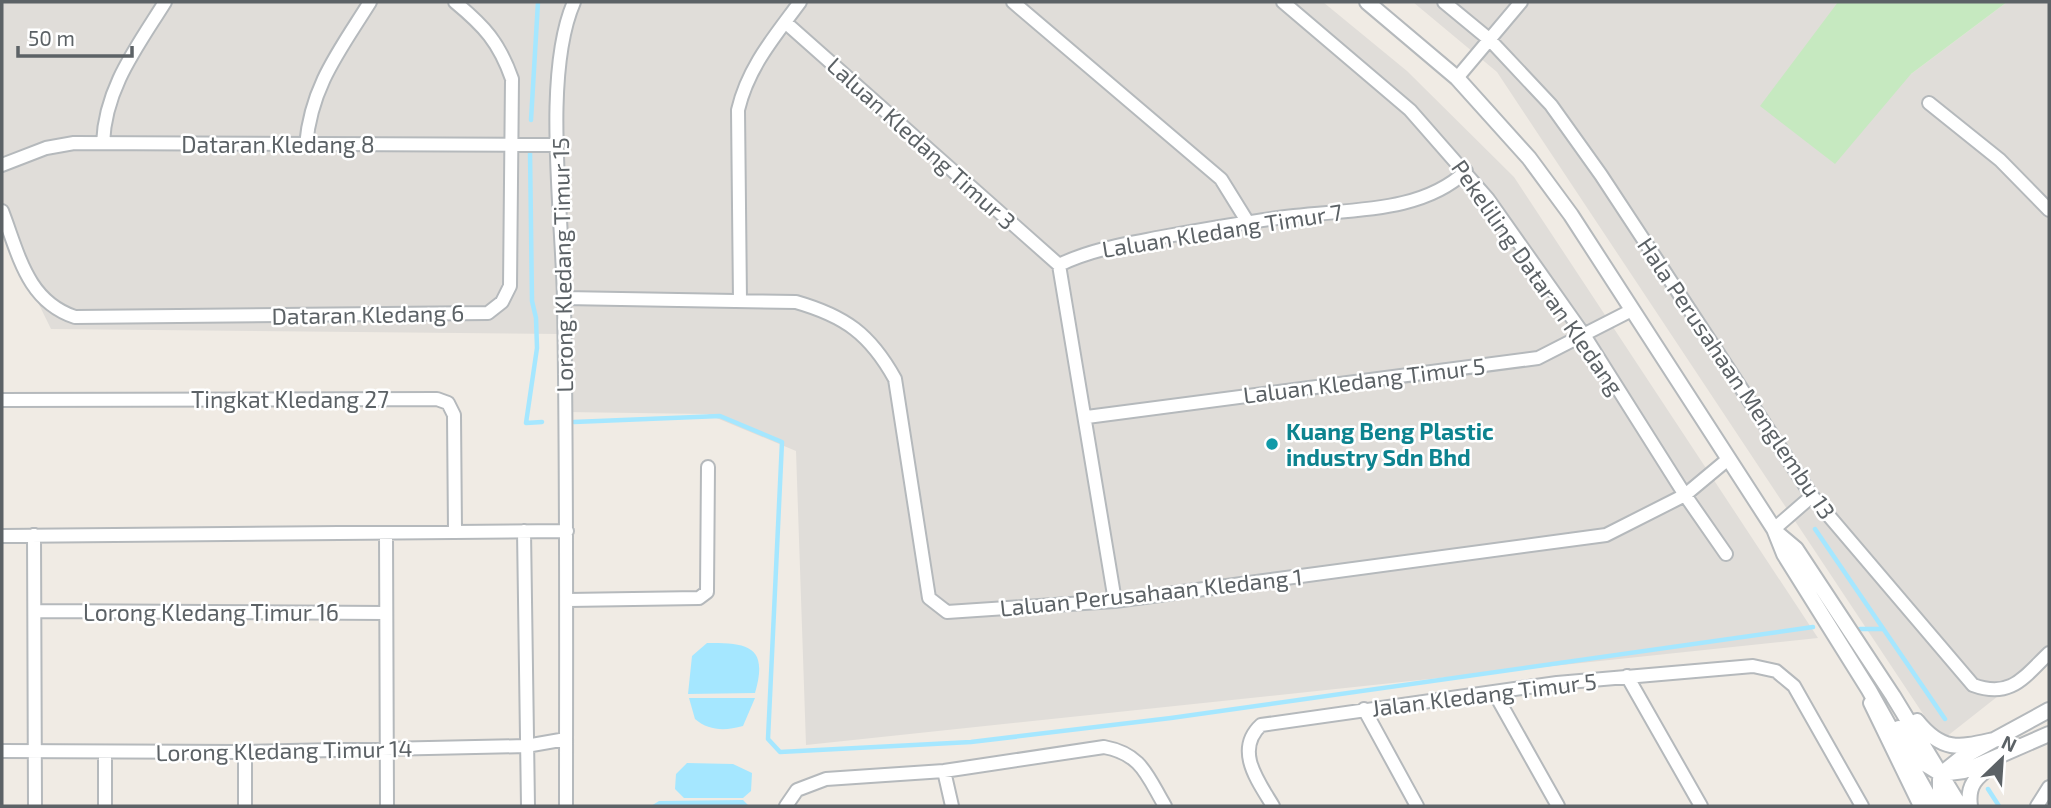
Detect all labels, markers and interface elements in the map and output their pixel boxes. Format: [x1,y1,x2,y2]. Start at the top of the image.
scale bar [18,14,131,58]
text: 50 m [28,25,75,50]
street label: Laluan Kledang Timur 3 [822,51,1022,235]
street label: Dataran Kledang 8 [181,130,375,158]
street label: Lorong Kledang Timur 15 [546,137,578,393]
street label: Pekeliling Dataran Kledang [1446,154,1630,400]
street label: Laluan Kledang Timur 7 [1100,197,1344,263]
street label: Hala Perusahaan Menglembu 13 [1632,232,1842,524]
street label: Dataran Kledang 6 [271,298,465,330]
street label: Laluan Kledang Timur 5 [1241,351,1487,409]
street label: Tingkat Kledang 27 [191,385,389,413]
place label: Kuang Beng Plastic industry Sdn Bhd [1286,417,1494,471]
marker: Kuang Beng Plastic industry Sdn Bhd [1264,436,1280,452]
street label: Laluan Perusahaan Kledang 1 [998,562,1304,622]
street label: Lorong Kledang Timur 16 [83,598,339,626]
street label: Jalan Kledang Timur 5 [1370,666,1598,722]
north arrow [1967,724,2037,794]
text: N [1998,730,2020,756]
street label: Lorong Kledang Timur 14 [155,734,413,766]

